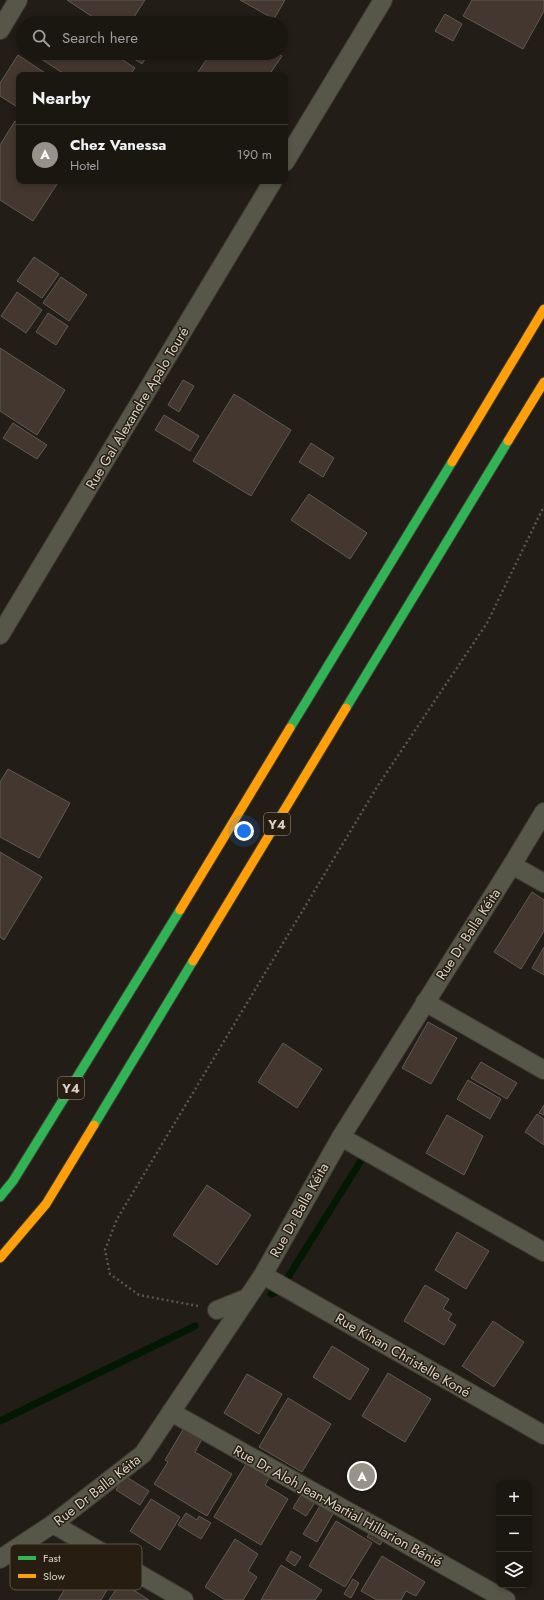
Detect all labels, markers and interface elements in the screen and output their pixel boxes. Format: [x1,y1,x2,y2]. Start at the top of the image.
search box [16,16,288,60]
icon: search [30,27,52,49]
text: Search here [62,27,138,49]
text: Nearby [32,86,90,110]
text: Chez Vanessa [70,134,166,156]
text: A [40,145,50,164]
text: 190 m [237,145,272,164]
text: Hotel [70,156,99,175]
street label: Rue Gal Alexandre Apalo Touré [81,323,193,493]
road number: Y4 [264,813,290,835]
your location [234,821,254,841]
street label: Rue Dr Balla Kéita [431,884,505,984]
road number: Y4 [58,1077,84,1099]
street label: Rue Dr Balla Kéita [265,1159,333,1261]
street label: Rue Kinan Christelle Koné [332,1308,474,1402]
street label: Rue Dr Aloh Jean-Martial Hillarion Bénié [231,1441,445,1571]
street label: Rue Dr Balla Kéita [49,1450,145,1530]
pin: A [349,1461,375,1491]
map controls [496,1480,532,1588]
button: + [496,1480,532,1516]
button: − [496,1516,532,1552]
legend [10,1544,142,1590]
text: Fast [43,1550,61,1566]
button: layers [496,1552,532,1588]
text: Slow [43,1568,65,1584]

